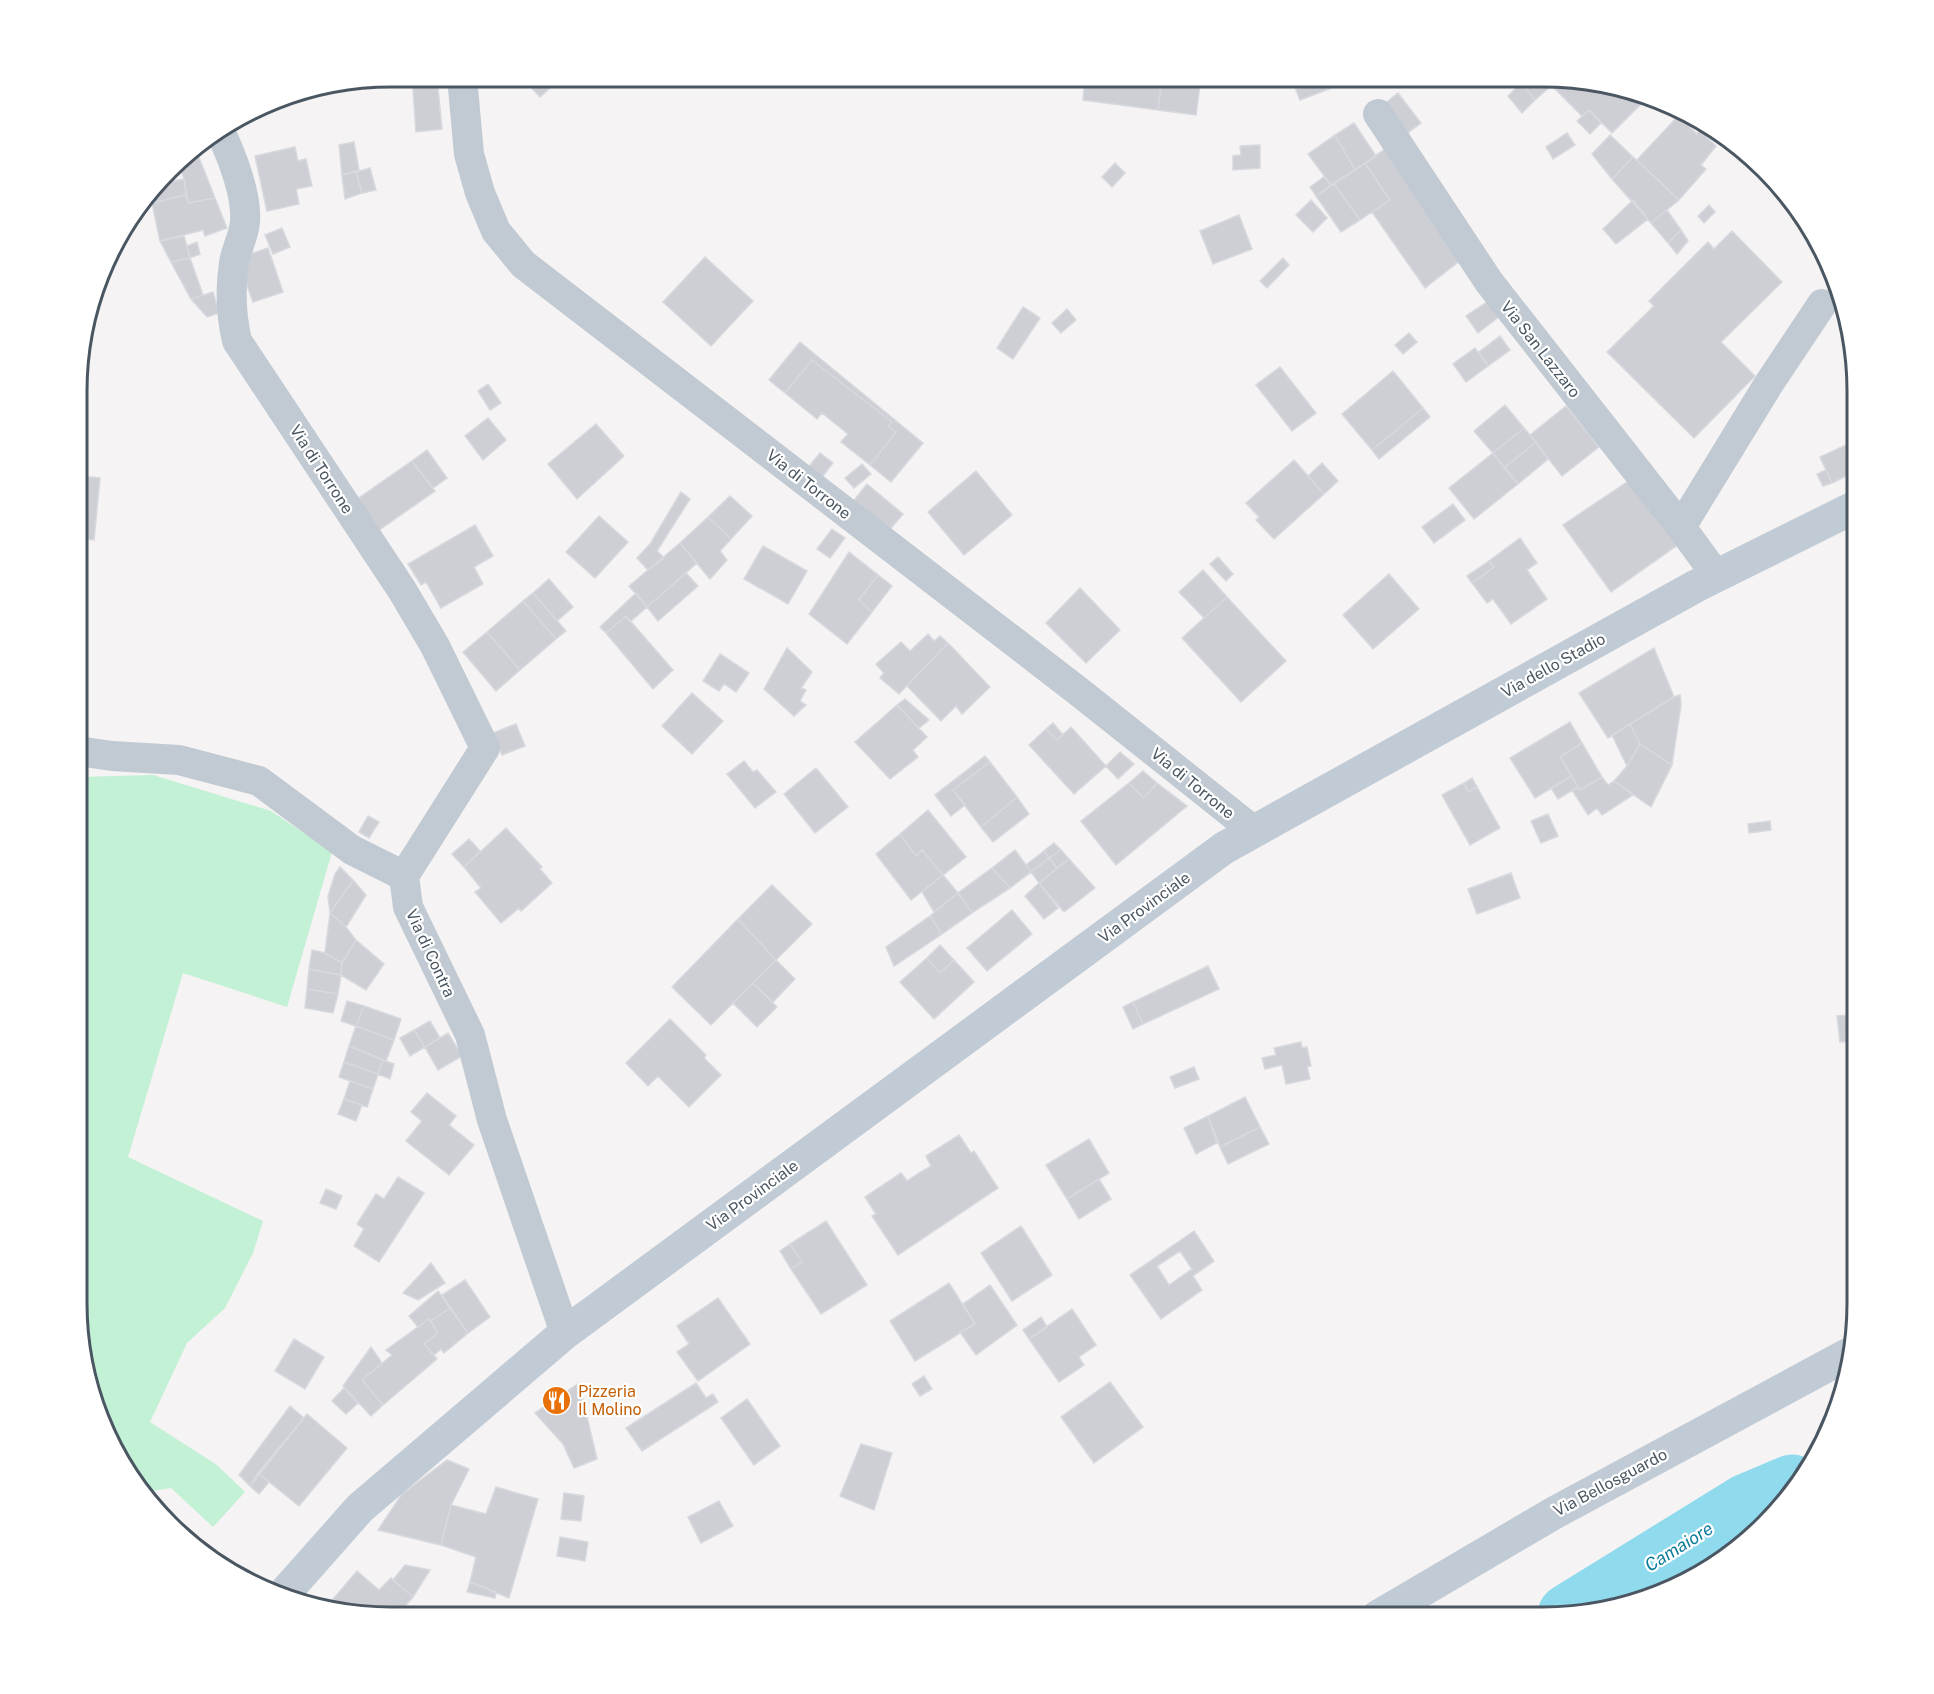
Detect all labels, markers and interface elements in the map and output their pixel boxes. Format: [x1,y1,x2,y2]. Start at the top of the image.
street label: Via San Lazzaro [1497,297,1584,401]
street label: Via di Torrone [286,421,357,517]
street label: Via di Torrone [763,446,855,523]
street label: Via dello Stadio [1498,629,1609,702]
street label: Via di Torrone [1147,744,1238,823]
street label: Via Provinciale [1095,868,1194,947]
street label: Via di Contra [402,906,459,1000]
street label: Via Provinciale [703,1156,802,1235]
place label: Pizzeria Il Molino [578,1382,641,1419]
restaurant icon: Pizzeria Il Molino [541,1384,573,1416]
street label: Via Bellosguardo [1550,1444,1670,1520]
water label: Camaiore [1641,1517,1717,1576]

